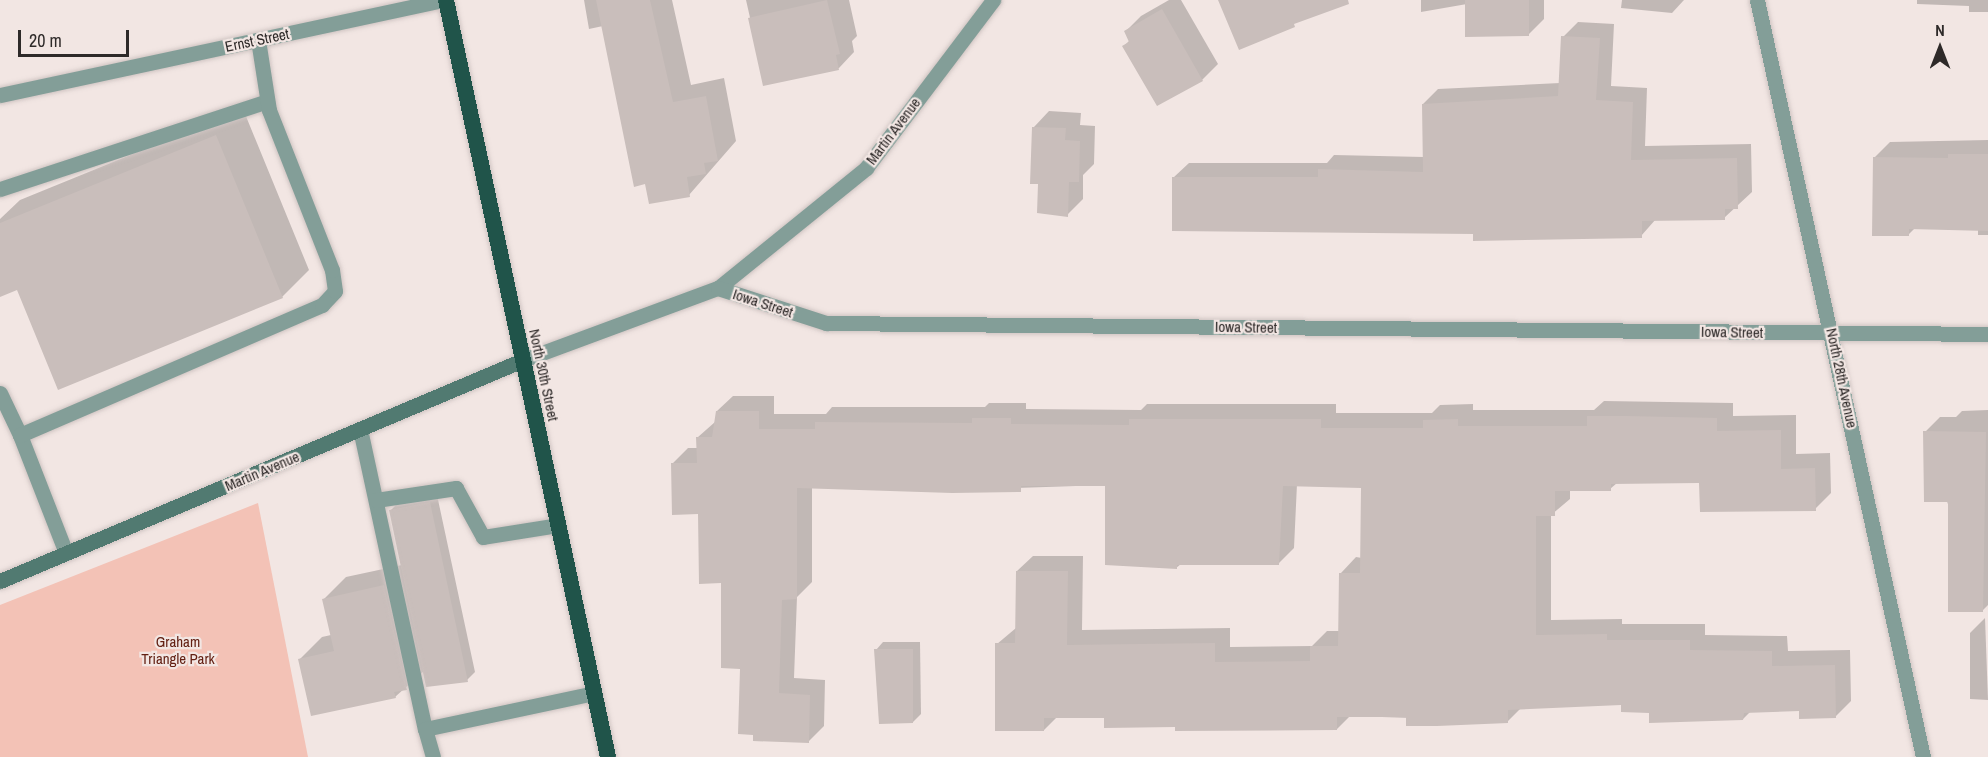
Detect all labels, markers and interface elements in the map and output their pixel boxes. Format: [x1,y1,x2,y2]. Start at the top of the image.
scale bar [21,18,132,56]
north arrow [1910,18,1970,78]
text: N [1935,19,1945,41]
street label: Ernst Street [223,24,291,56]
text: 20 m [29,28,62,53]
street label: Martin Avenue [862,94,924,168]
street label: Iowa Street [731,285,795,321]
street label: Iowa Street [1215,317,1277,337]
street label: Iowa Street [1701,322,1763,342]
street label: North 28th Avenue [1823,326,1861,430]
street label: North 30th Street [525,327,563,423]
street label: Martin Avenue [222,447,302,495]
park label: Graham Triangle Park [141,632,215,667]

